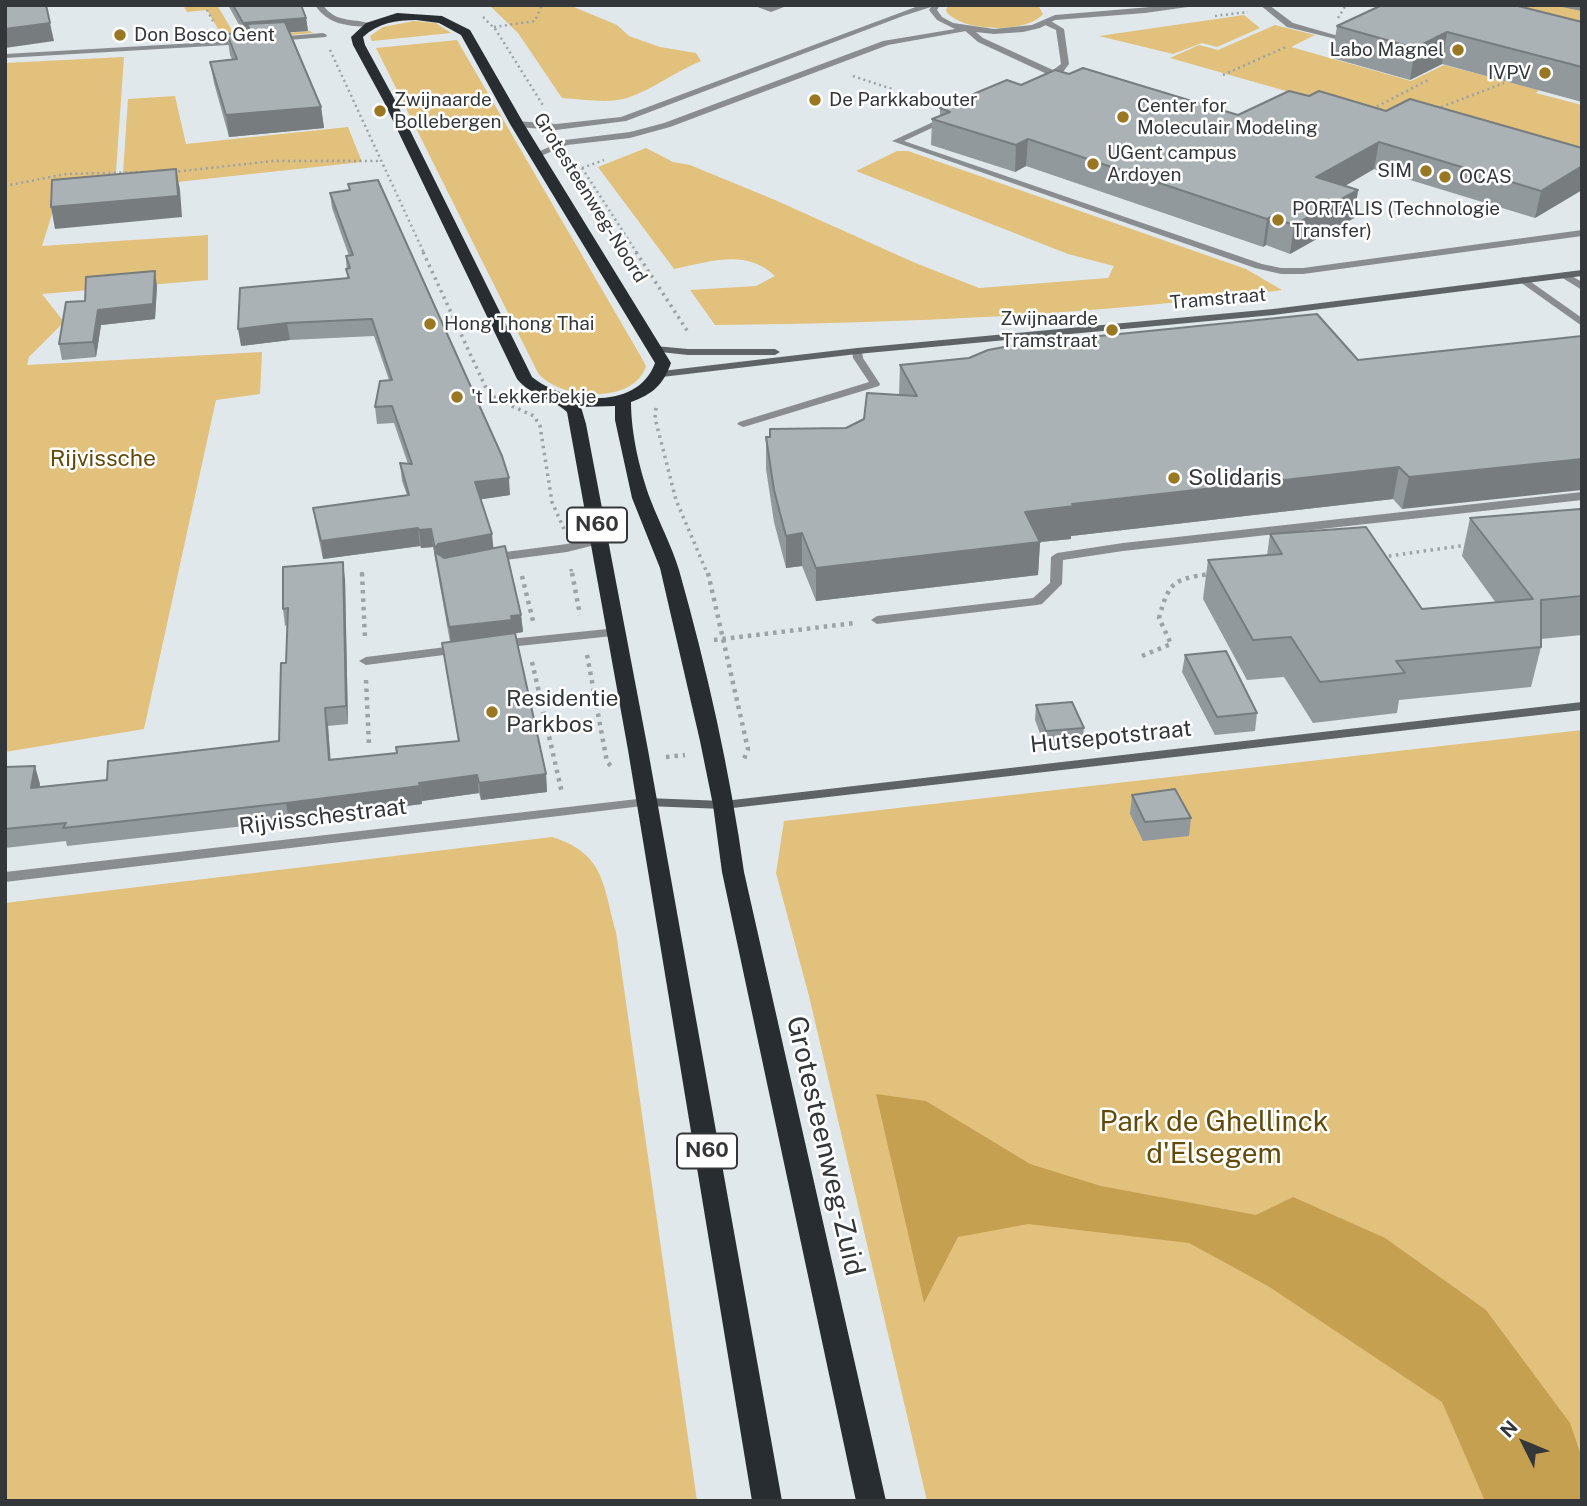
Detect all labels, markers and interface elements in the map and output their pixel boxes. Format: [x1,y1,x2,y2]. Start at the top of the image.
place label: Don Bosco Gent [134,24,275,46]
marker: Don Bosco Gent [112,27,128,43]
place label: Labo Magnel [1330,39,1444,61]
marker: Labo Magnel [1450,42,1466,58]
place label: IVPV [1488,62,1531,84]
marker: IVPV [1537,65,1553,81]
place label: Zwijnaarde Bollebergen [394,89,502,133]
place label: De Parkkabouter [829,89,977,111]
marker: De Parkkabouter [807,92,823,108]
place label: Center for Moleculair Modeling [1137,95,1318,139]
marker: Zwijnaarde Bollebergen [372,103,388,119]
street label: Grotesteenweg-Noord [528,109,652,287]
marker: Center for Moleculair Modeling [1115,109,1131,125]
place label: UGent campus Ardoyen [1107,142,1237,186]
marker: UGent campus Ardoyen [1085,156,1101,172]
place label: SIM [1377,160,1412,182]
marker: SIM [1418,163,1434,179]
place label: OCAS [1459,166,1512,188]
marker: OCAS [1437,169,1453,185]
place label: PORTALIS (Technologie Transfer) [1292,198,1500,242]
marker: PORTALIS (Technologie Transfer) [1270,212,1286,228]
street label: Tramstraat [1169,283,1267,315]
place label: Zwijnaarde Tramstraat [1000,308,1098,352]
place label: Hong Thong Thai [444,313,594,335]
marker: Hong Thong Thai [422,316,438,332]
marker: Zwijnaarde Tramstraat [1104,322,1120,338]
place label: 't Lekkerbekje [471,386,596,408]
marker: 't Lekkerbekje [449,389,465,405]
park label: Rijvissche [50,445,156,473]
place label: Solidaris [1188,464,1282,492]
marker: Solidaris [1166,470,1182,486]
road number: N60 [567,508,627,542]
place label: Residentie Parkbos [506,685,619,739]
marker: Residentie Parkbos [484,704,500,720]
street label: Hutsepotstraat [1029,715,1193,759]
street label: Rijvisschestraat [237,793,409,841]
street label: Grotesteenweg-Zuid [779,1013,871,1279]
park label: Park de Ghellinck d'Elsegem [1100,1105,1328,1171]
road number: N60 [677,1134,737,1168]
north arrow [1489,1408,1559,1478]
text: N [1496,1416,1522,1442]

